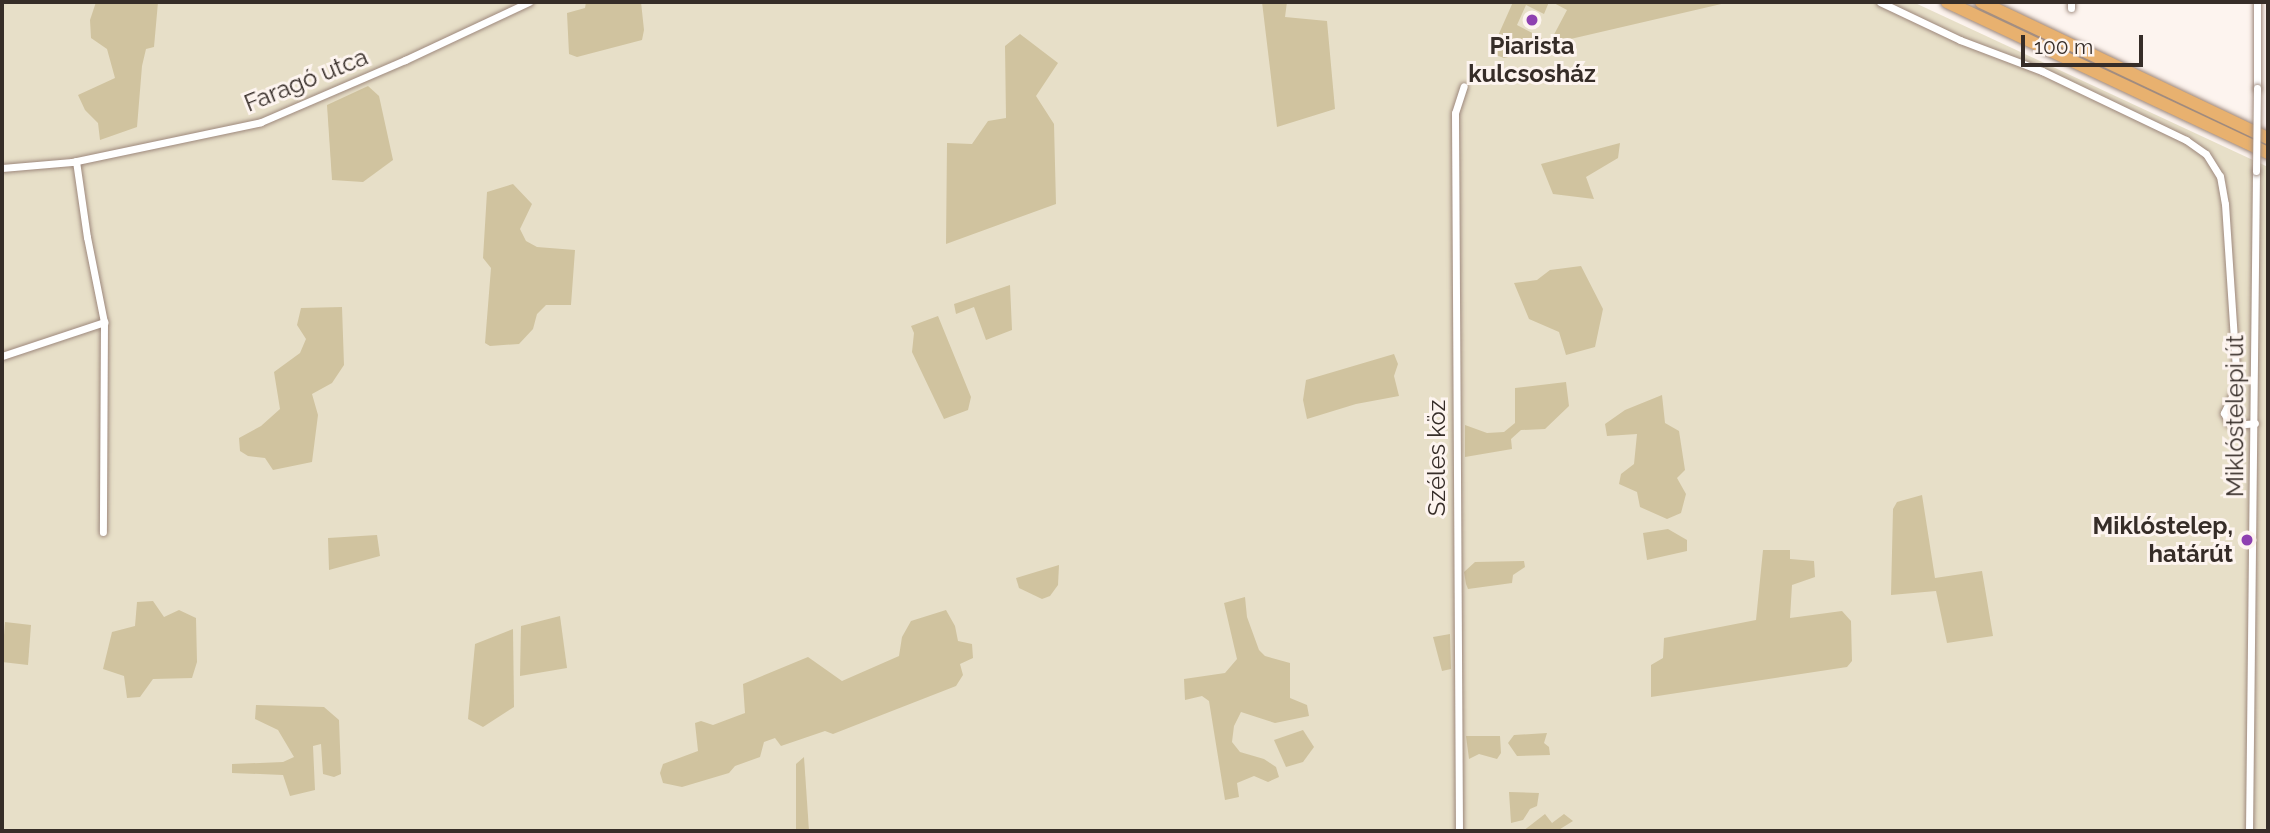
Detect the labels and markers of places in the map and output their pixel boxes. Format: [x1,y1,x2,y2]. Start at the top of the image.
marker: Piarista kulcsosház [1524,12,1540,28]
place label: Piarista kulcsosház [1468,32,1596,88]
place label: Miklóstelep, határút [2093,512,2233,568]
marker: Miklóstelep, határút [2239,532,2255,548]

